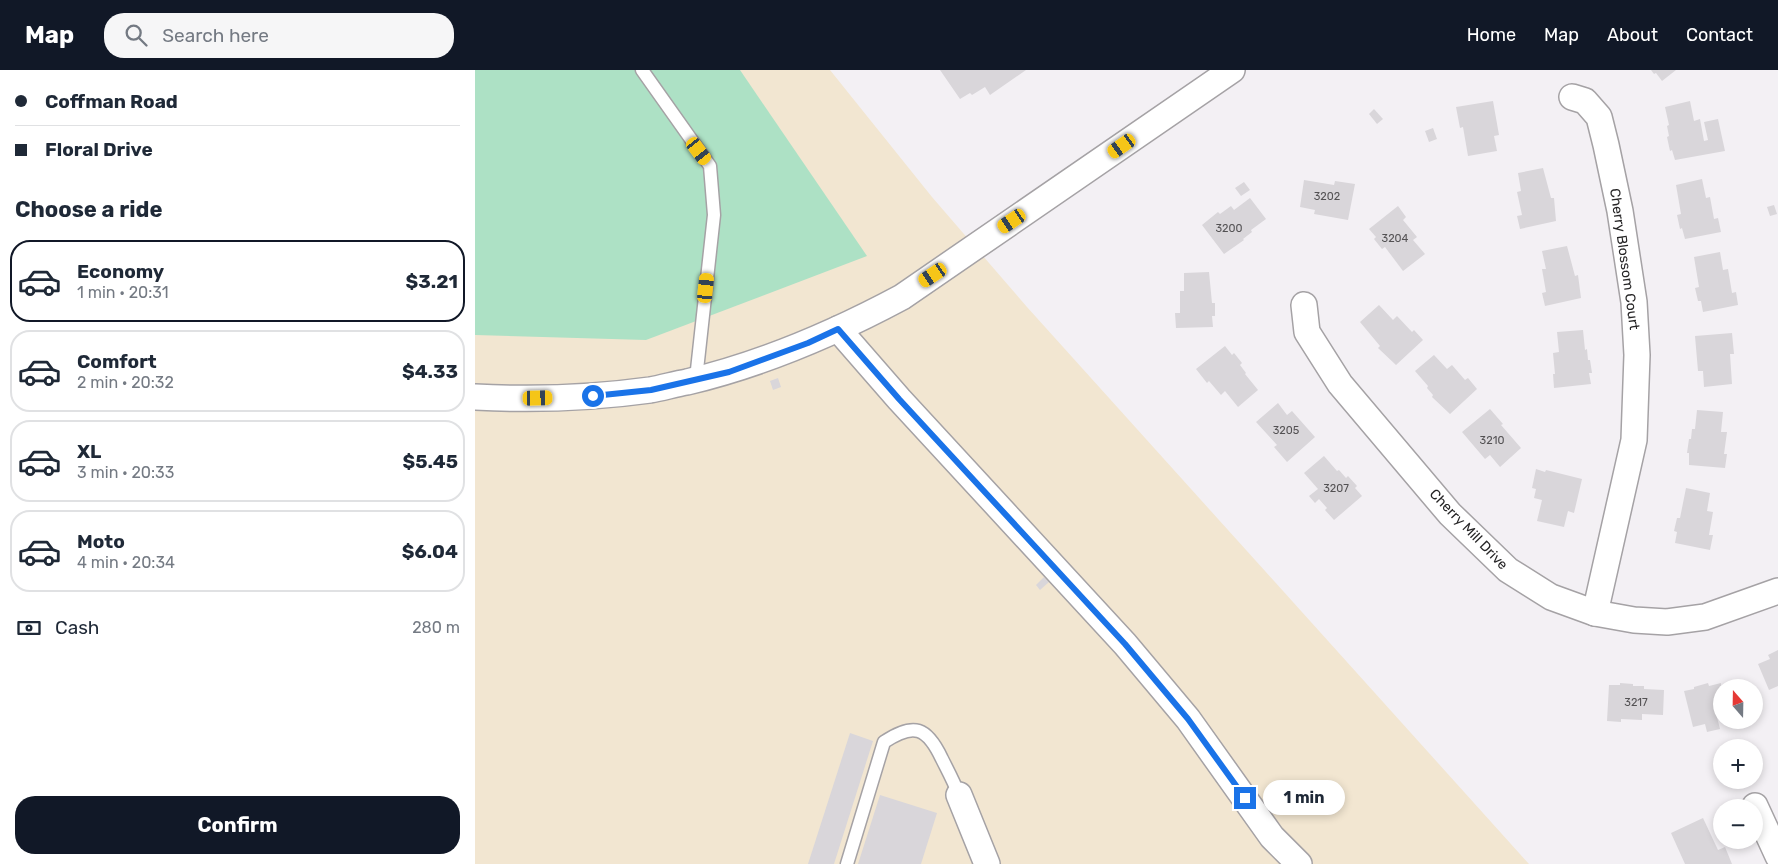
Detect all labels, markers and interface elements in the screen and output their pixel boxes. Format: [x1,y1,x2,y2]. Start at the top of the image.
search box [104,13,454,58]
text: Map [25,21,74,49]
icon: search [122,21,150,49]
text: Search here [162,24,269,47]
text: Home [1467,24,1516,46]
text: Map [1544,24,1579,46]
text: About [1607,24,1658,46]
text: Contact [1686,24,1753,46]
text: Coffman Road [45,90,178,113]
car [1105,131,1138,161]
car [683,135,714,167]
text: Floral Drive [45,138,153,161]
street label: Cherry Blossom Court [1606,187,1643,331]
house number: 3202 [1314,190,1340,203]
text: Choose a ride [15,196,162,223]
car [995,206,1028,236]
house number: 3200 [1215,222,1243,235]
house number: 3204 [1382,232,1409,245]
icon: car [17,259,62,304]
text: Economy [77,260,164,283]
car [916,260,949,290]
text: $3.21 [406,270,458,293]
car [696,272,715,304]
text: 1 min · 20:31 [77,283,169,302]
icon: car [17,349,62,394]
text: Comfort [77,350,157,373]
text: $4.33 [402,360,458,383]
text: 2 min · 20:32 [77,373,174,392]
route start [582,385,604,407]
car [522,390,553,406]
house number: 3205 [1273,424,1300,437]
house number: 3210 [1480,434,1504,447]
icon: car [17,439,62,484]
text: XL [77,440,101,463]
text: $5.45 [403,450,458,473]
text: 3 min · 20:33 [77,463,174,482]
house number: 3207 [1323,482,1349,495]
street label: Cherry Mill Drive [1426,485,1512,573]
icon: car [17,529,62,574]
text: Moto [77,530,125,553]
text: $6.04 [402,540,458,563]
text: 4 min · 20:34 [77,553,175,572]
icon: cash [15,614,43,642]
text: Cash [55,616,99,639]
text: 280 m [412,618,460,637]
north arrow [1713,679,1763,729]
map controls [1713,679,1763,849]
house number: 3217 [1624,696,1648,709]
button: + [1713,739,1763,789]
callout: 1 min [1263,780,1345,816]
route end [1234,787,1256,809]
text: 1 min [1284,788,1324,807]
button: Confirm [15,796,460,854]
button: − [1713,799,1763,849]

